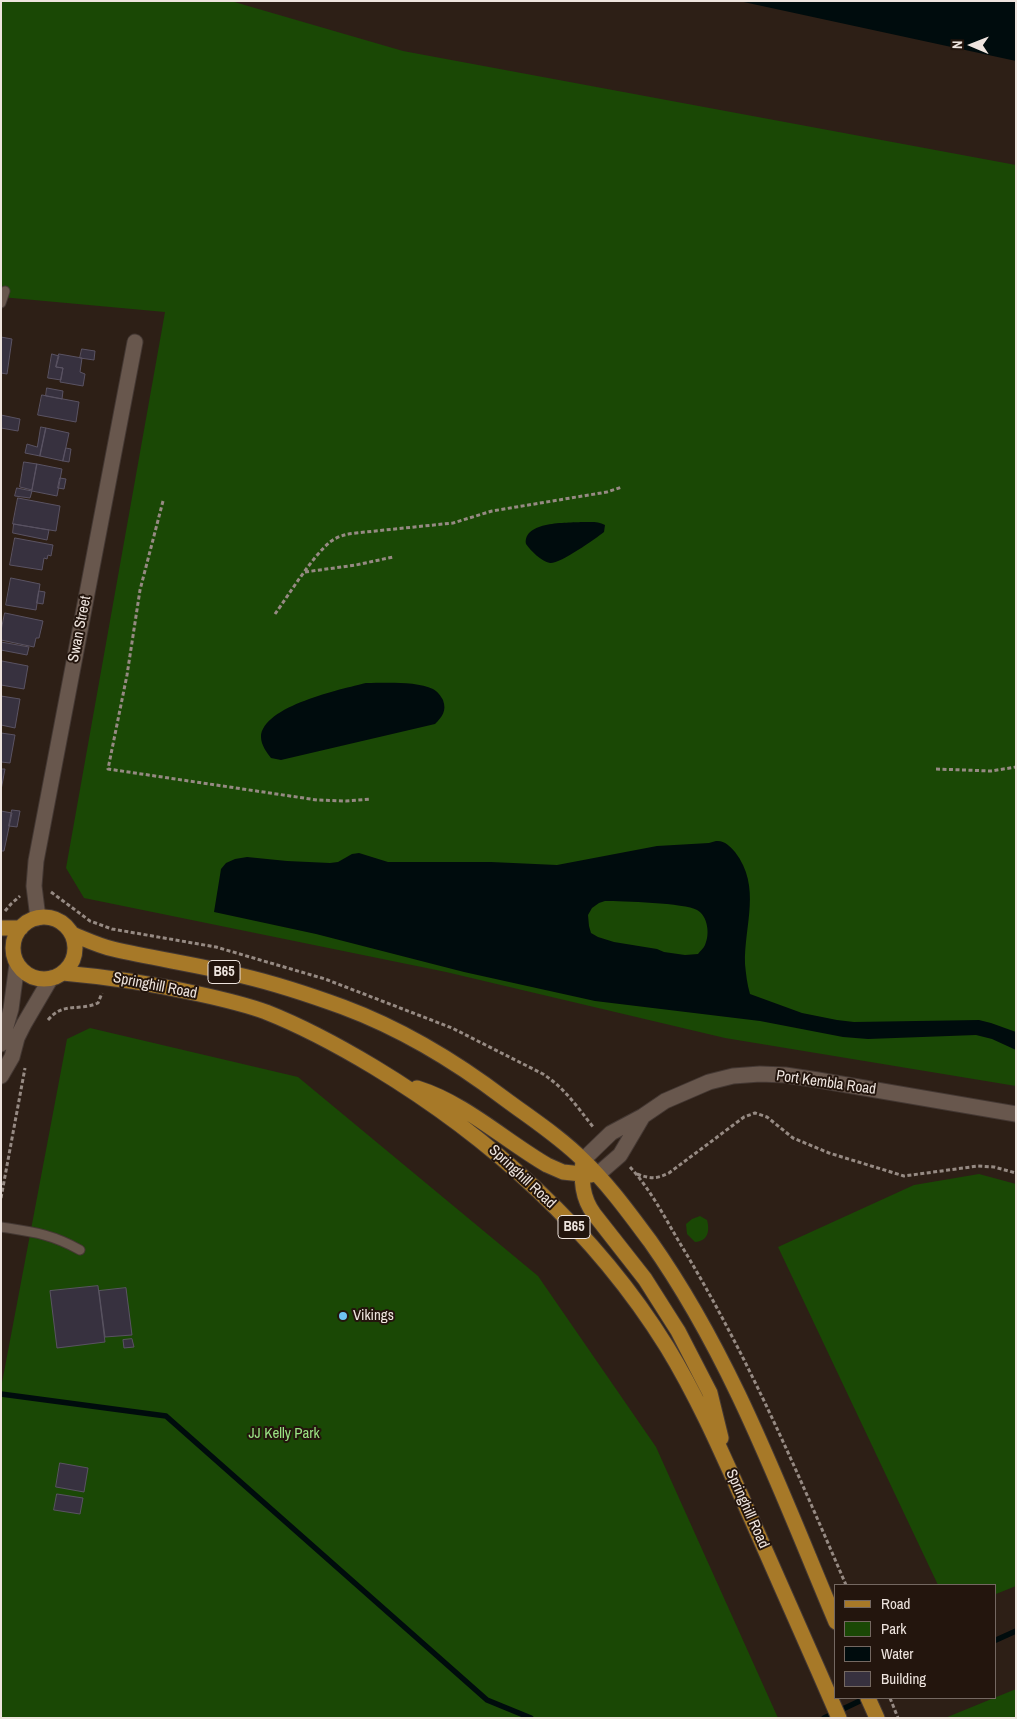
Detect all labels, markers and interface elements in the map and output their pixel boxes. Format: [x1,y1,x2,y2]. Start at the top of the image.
north arrow [947,20,997,70]
text: N [948,40,966,49]
street label: Swan Street [65,594,95,664]
road number: B65 [208,960,240,984]
street label: Springhill Road [112,969,198,1003]
street label: Port Kembla Road [775,1067,877,1099]
street label: Springhill Road [485,1142,559,1212]
road number: B65 [558,1216,590,1238]
place label: Vikings [353,1307,394,1325]
marker: Vikings [337,1310,349,1322]
park label: JJ Kelly Park [248,1425,320,1443]
street label: Springhill Road [722,1467,772,1551]
legend [834,1584,997,1699]
text: Road [881,1593,910,1614]
text: Park [881,1618,906,1639]
text: Water [881,1643,913,1664]
text: Building [881,1668,926,1689]

